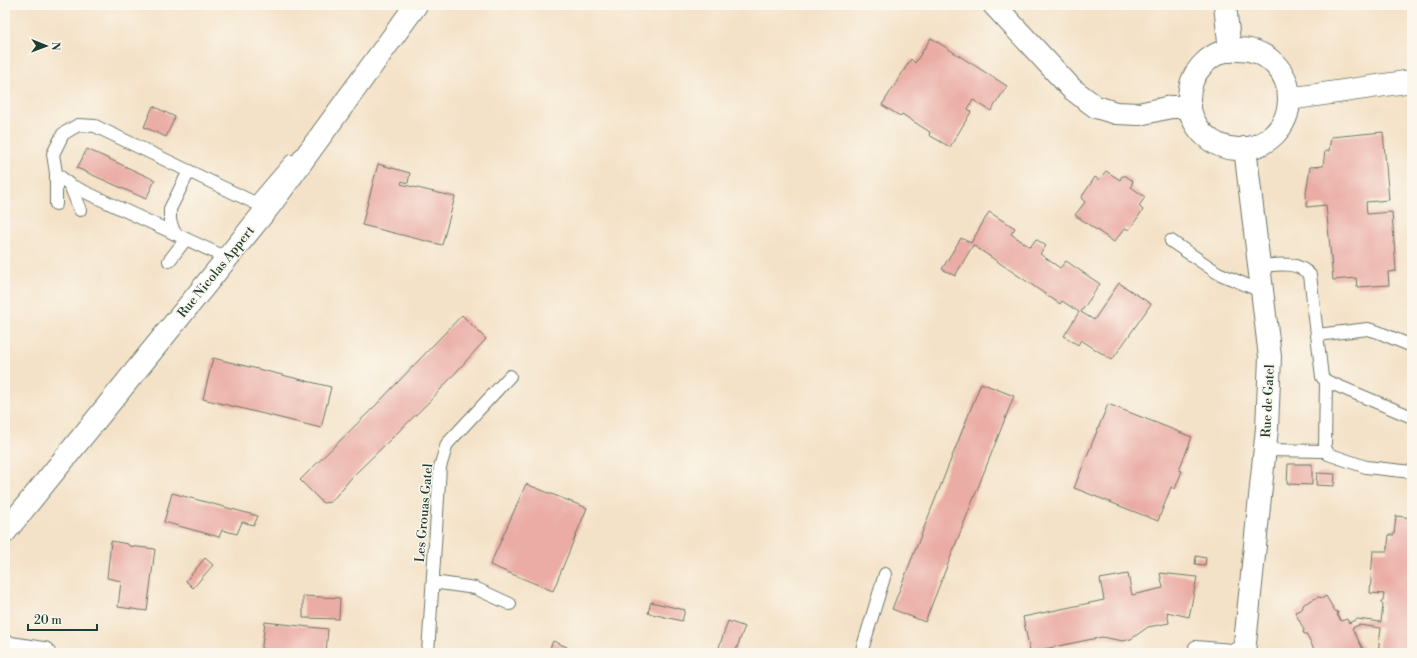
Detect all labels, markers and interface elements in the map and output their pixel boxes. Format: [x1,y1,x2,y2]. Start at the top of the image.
north arrow [26,26,66,66]
text: N [48,42,62,51]
street label: Rue Nicolas Appert [174,223,258,321]
street label: Rue de Gatel [1258,364,1278,438]
street label: Les Grouas Gatel [412,463,436,563]
scale bar [28,606,97,632]
text: 20 m [34,613,62,628]

